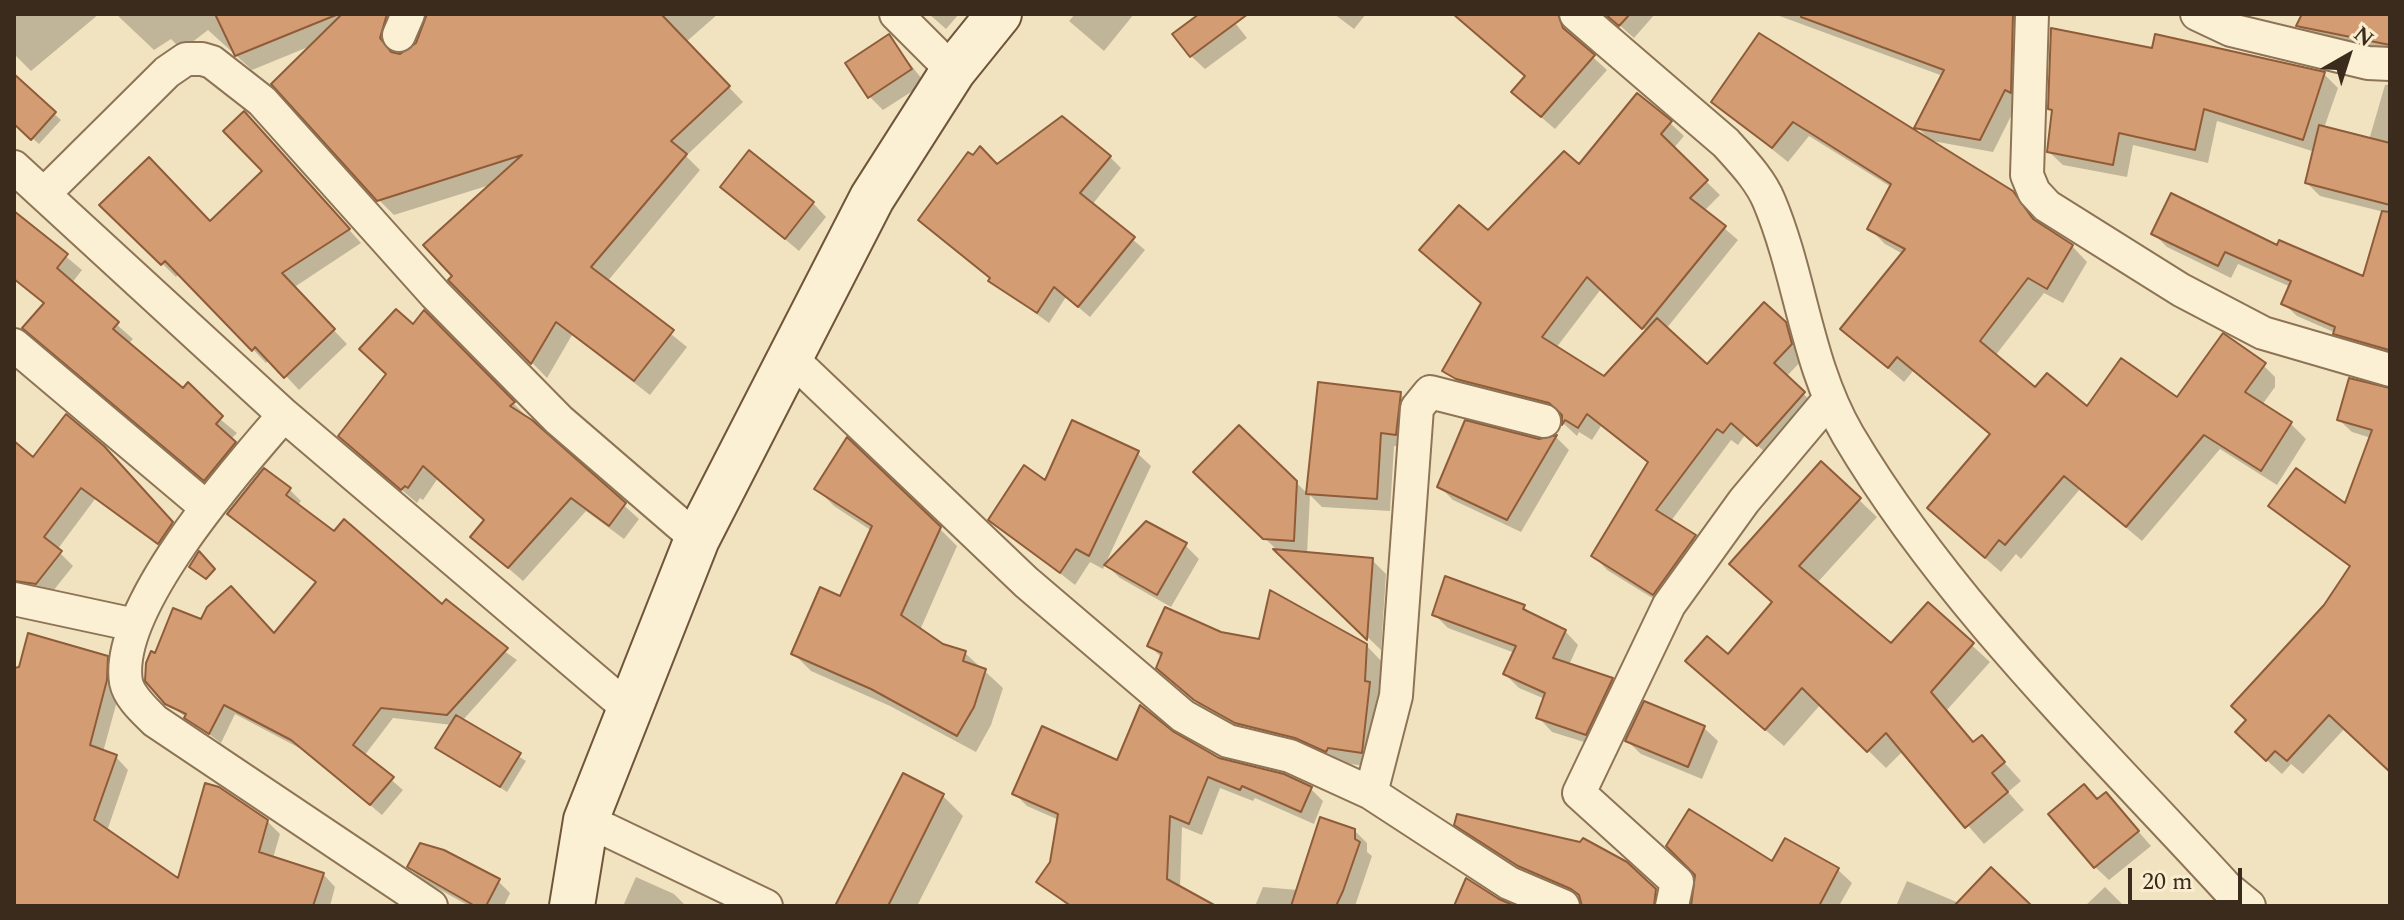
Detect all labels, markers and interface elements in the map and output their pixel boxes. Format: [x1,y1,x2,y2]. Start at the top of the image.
north arrow [2308,16,2388,96]
text: N [2346,18,2381,55]
scale bar [2132,852,2246,902]
text: 20 m [2142,864,2193,900]

